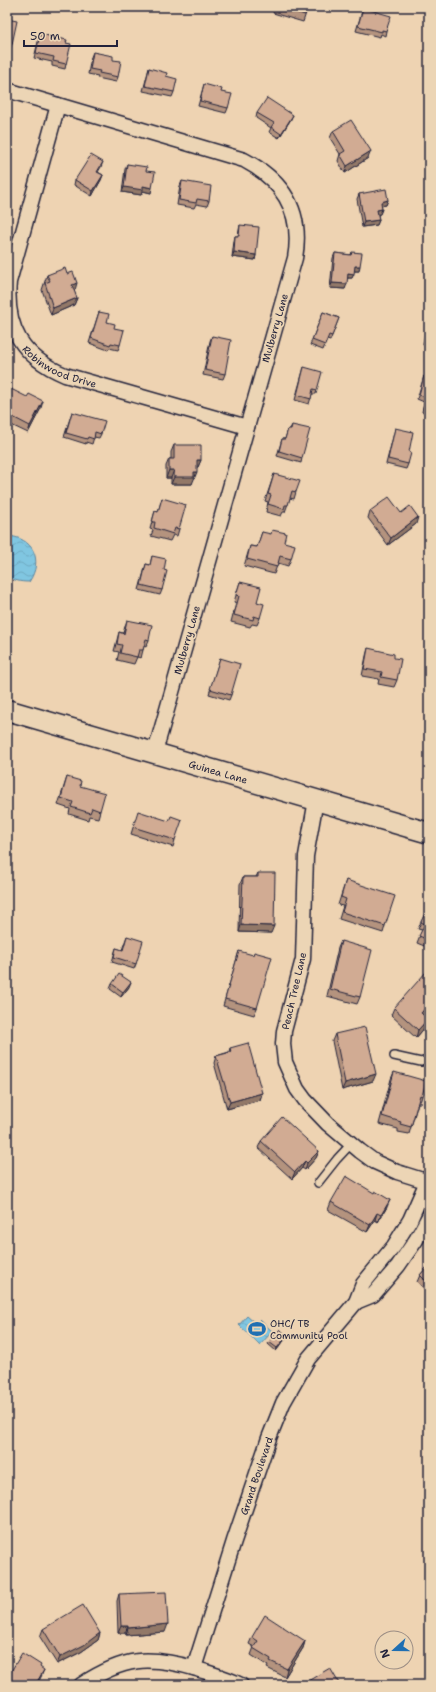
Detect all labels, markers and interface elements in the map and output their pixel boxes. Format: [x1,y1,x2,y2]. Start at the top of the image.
scale bar [24,22,117,48]
text: 50 m [30,28,60,44]
street label: Mulberry Lane [259,292,291,364]
street label: Robinwood Drive [20,342,98,390]
street label: Mulberry Lane [171,604,203,676]
street label: Guinea Lane [187,757,249,786]
street label: Peach Tree Lane [279,951,309,1031]
place label: OHC/ TB Community Pool [270,1317,348,1342]
sports icon: OHC/ TB Community Pool [247,1319,267,1339]
street label: Grand Boulevard [237,1434,276,1517]
north arrow [374,1630,414,1670]
text: N [376,1646,394,1660]

